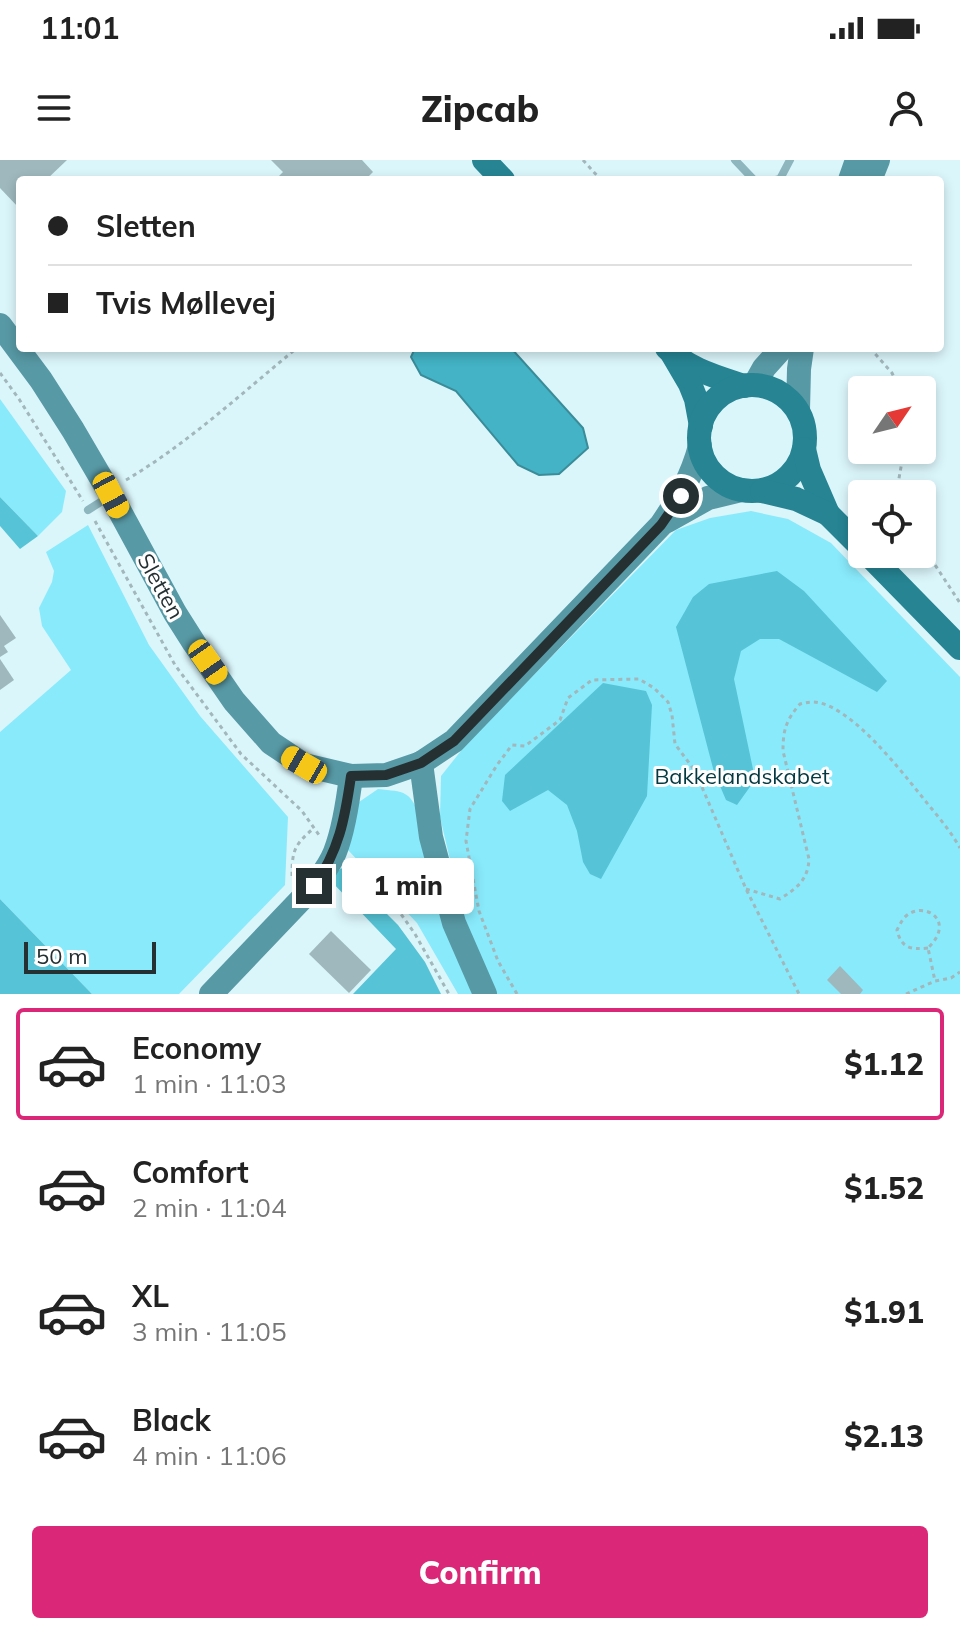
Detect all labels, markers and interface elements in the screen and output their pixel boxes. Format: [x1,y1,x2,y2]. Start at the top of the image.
text: 11:01 [40,9,119,47]
icon: menu [32,86,76,130]
text: Zipcab [421,86,539,131]
icon: person [884,86,928,130]
text: Sletten [96,207,196,245]
text: Tvis Møllevej [96,284,276,322]
north arrow [848,376,936,464]
map controls [848,376,936,568]
car [89,468,133,522]
route start [663,478,699,514]
button: locate [848,480,936,568]
street label: Sletten [132,548,190,624]
car [184,635,232,689]
car [277,743,331,787]
park label: Bakkelandskabet [654,762,830,790]
callout: 1 min [342,858,474,914]
route end [296,868,332,904]
text: 1 min [373,869,443,902]
scale bar [24,938,156,974]
text: 50 m [36,942,87,970]
icon: car [36,1028,108,1100]
text: Economy [132,1029,261,1067]
text: $1.12 [844,1045,924,1083]
text: 1 min · 11:03 [132,1067,287,1100]
icon: car [36,1152,108,1224]
text: Comfort [132,1153,249,1191]
text: $1.52 [844,1169,924,1207]
text: 2 min · 11:04 [132,1191,287,1224]
icon: car [36,1276,108,1348]
text: XL [132,1277,169,1315]
text: $1.91 [844,1293,924,1331]
text: 3 min · 11:05 [132,1315,287,1348]
icon: car [36,1400,108,1472]
text: Black [132,1401,211,1439]
text: $2.13 [844,1417,924,1455]
text: 4 min · 11:06 [132,1439,287,1472]
button: Confirm [32,1526,928,1618]

